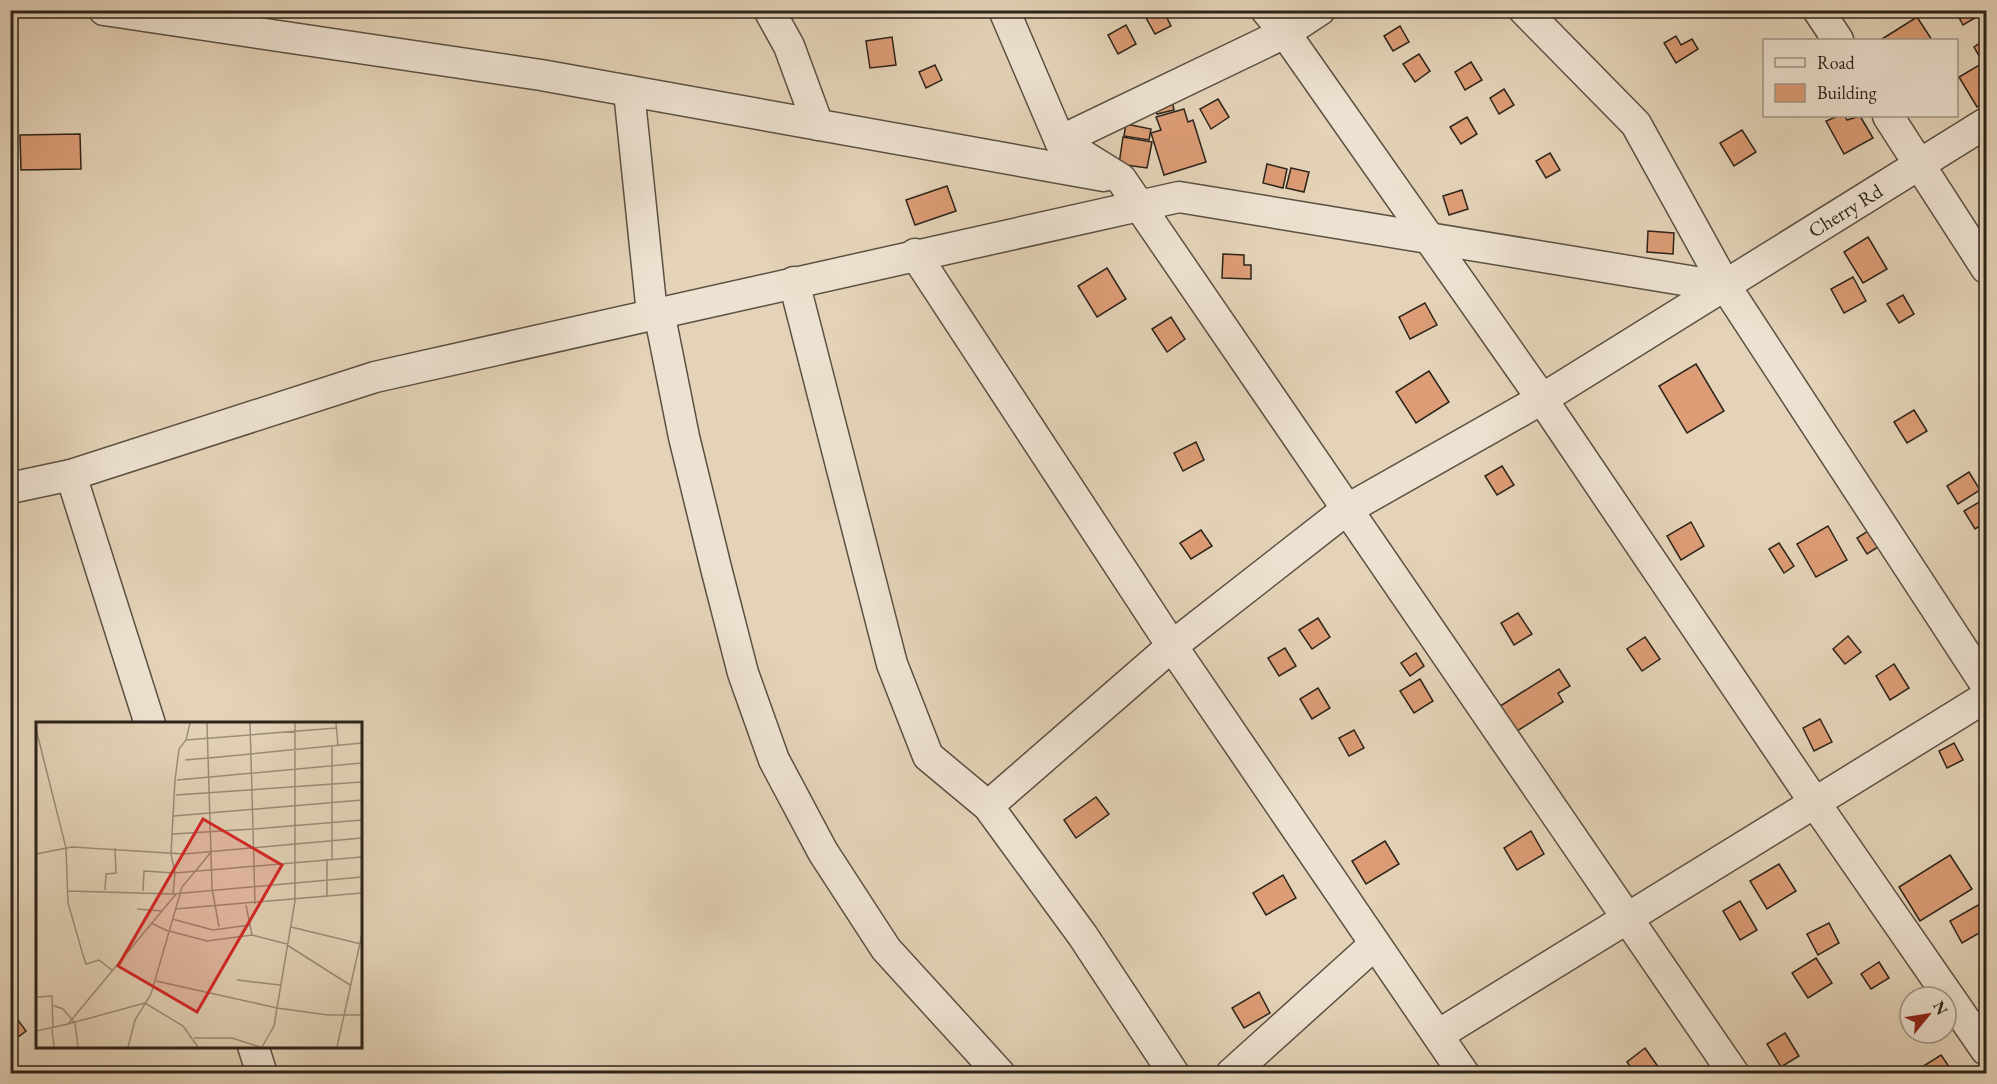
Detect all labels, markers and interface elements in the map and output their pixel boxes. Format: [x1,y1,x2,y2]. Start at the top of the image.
legend [1763,39,1958,117]
text: Road [1817,51,1856,74]
text: Building [1817,81,1877,104]
street label: Cherry Rd [1803,177,1888,243]
inset map [36,722,362,1048]
north arrow [1898,985,1958,1045]
text: N [1928,997,1953,1019]

